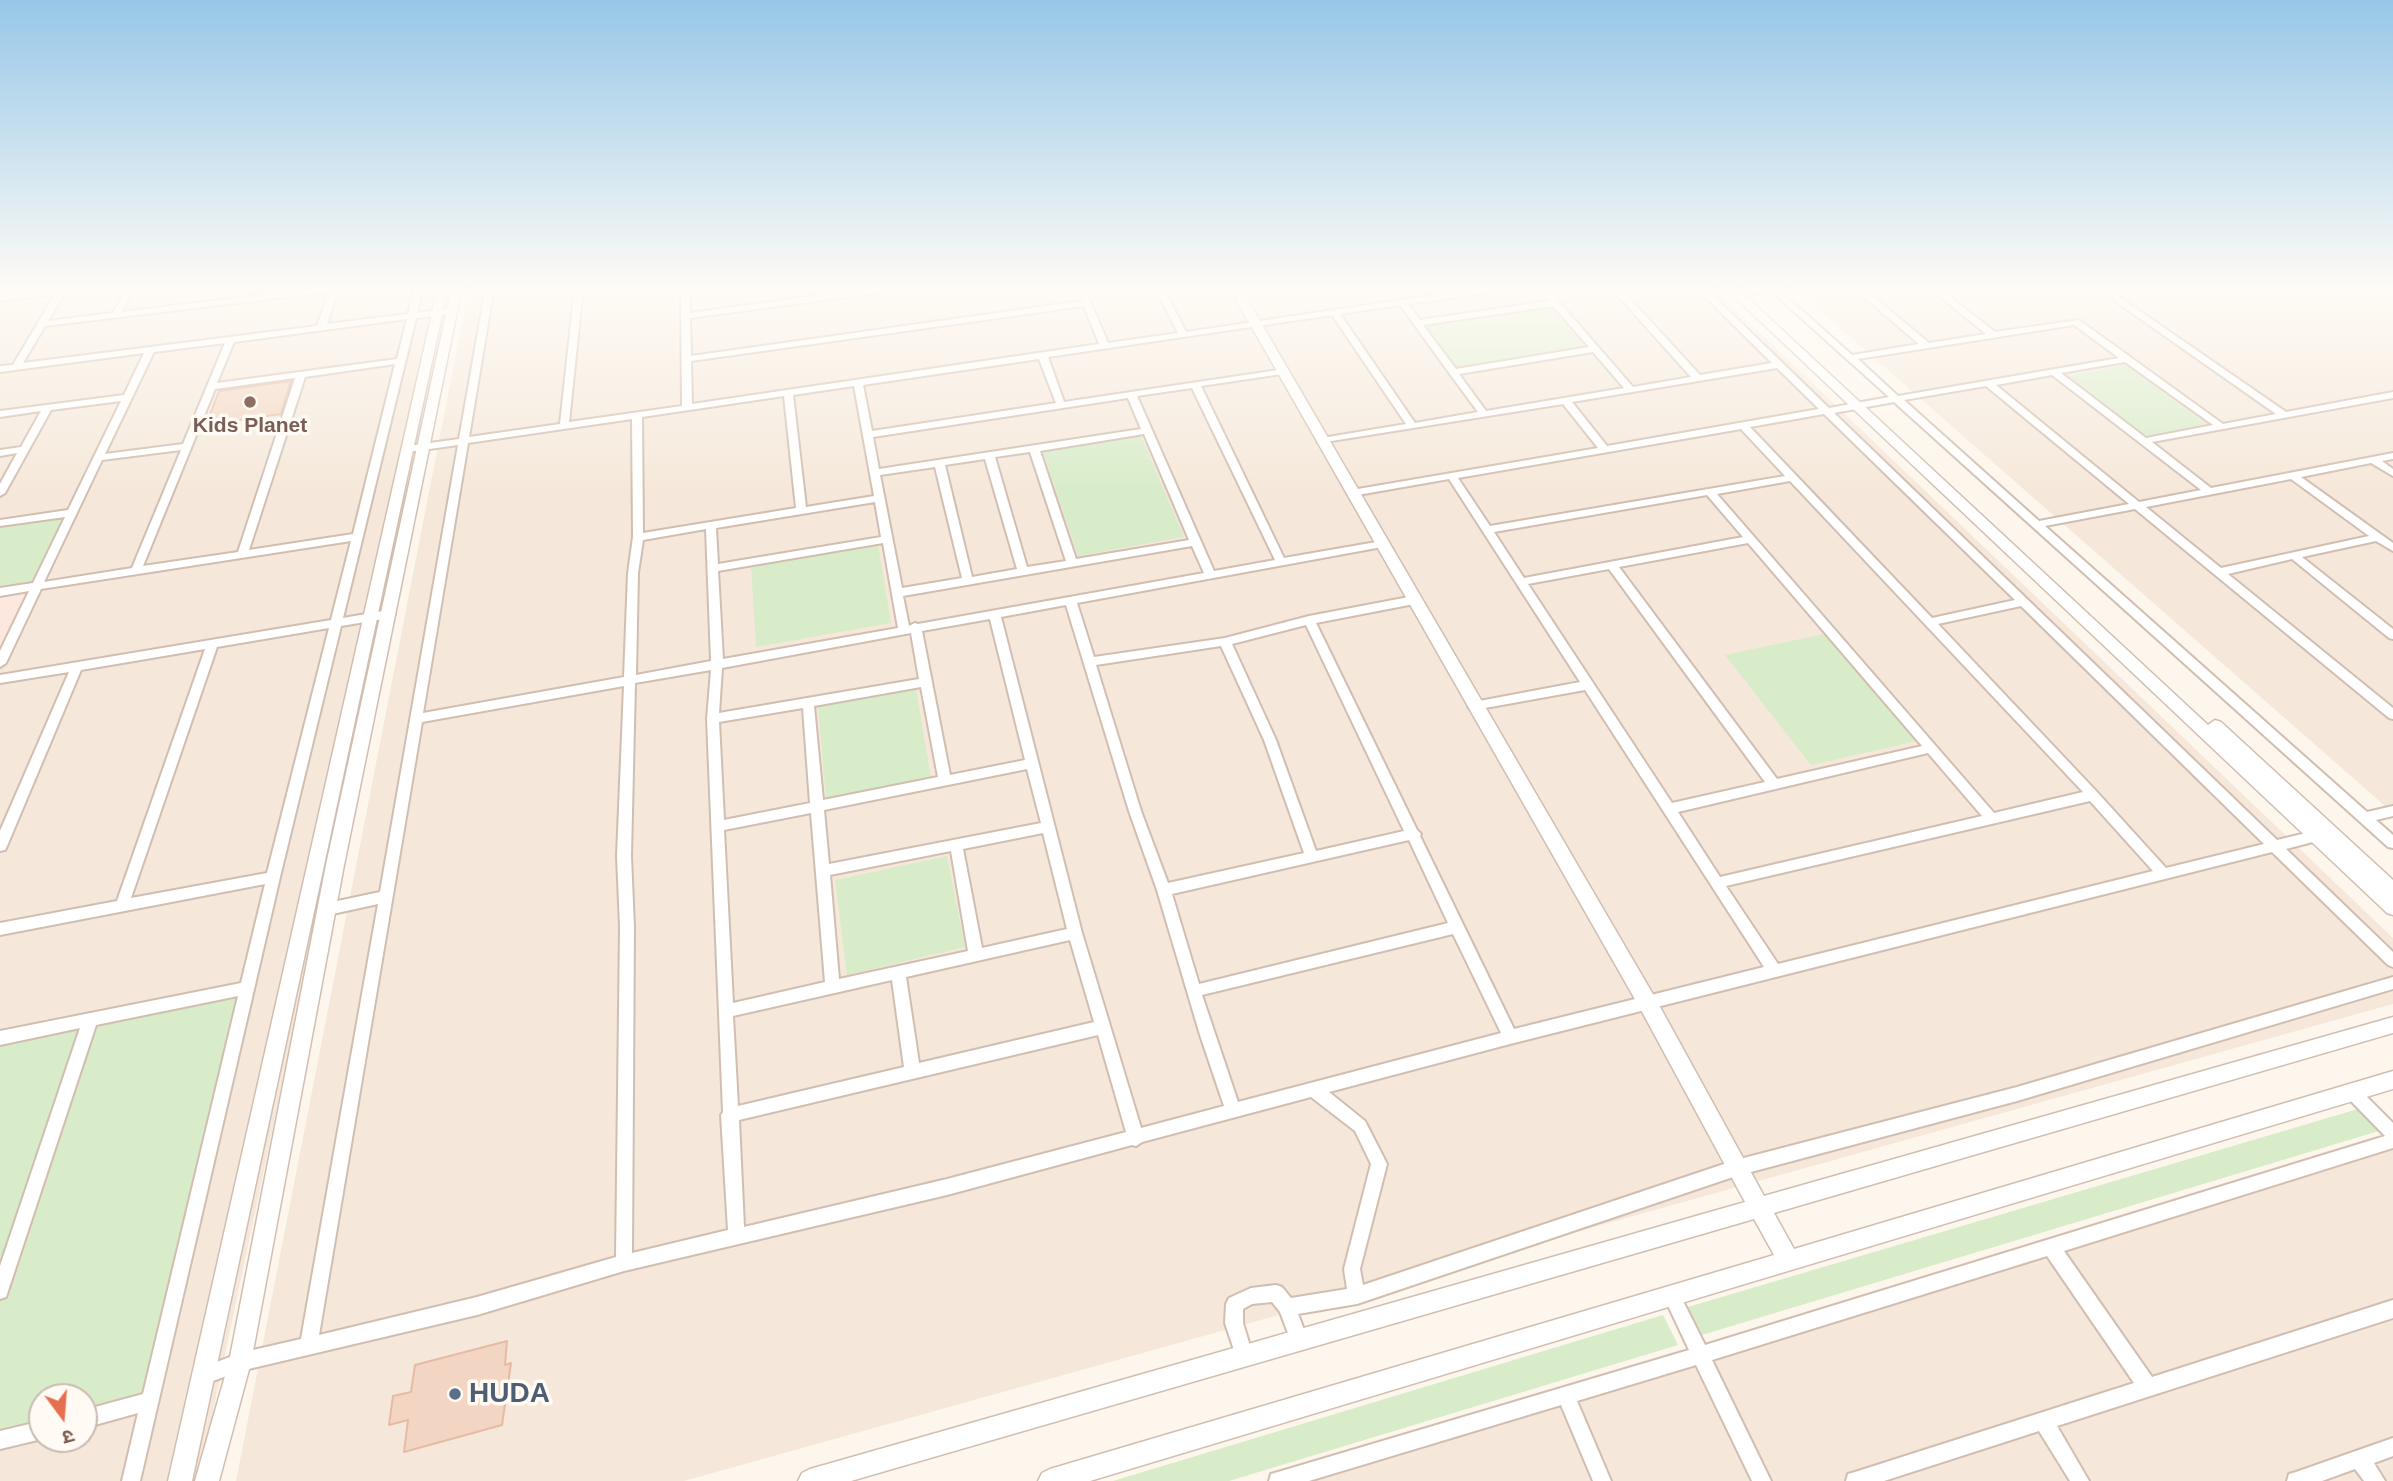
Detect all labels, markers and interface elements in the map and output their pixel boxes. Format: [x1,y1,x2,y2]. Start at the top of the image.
marker: Kids Planet [242,394,258,410]
place label: Kids Planet [193,413,307,439]
place label: HUDA [469,1377,550,1411]
north arrow [28,1383,98,1453]
marker: HUDA [447,1386,463,1402]
text: उ [60,1425,77,1448]

